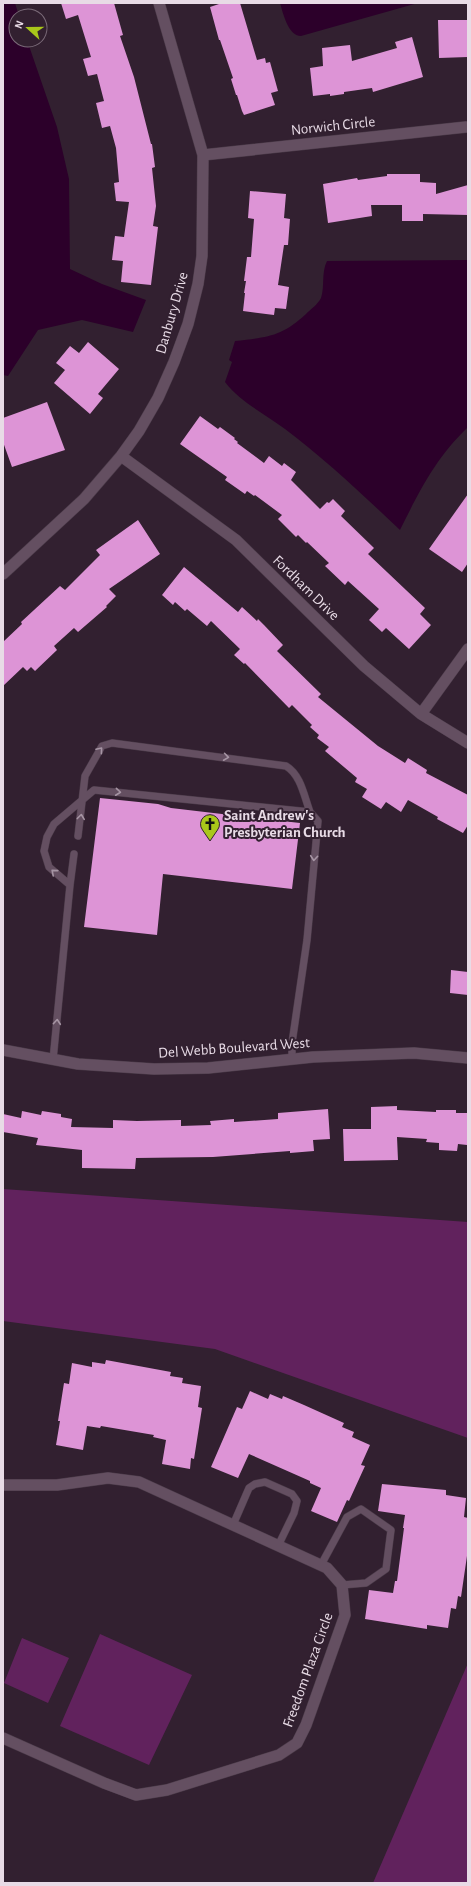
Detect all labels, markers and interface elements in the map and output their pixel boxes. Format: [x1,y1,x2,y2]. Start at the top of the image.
north arrow [8,8,48,48]
text: N [13,19,26,30]
street label: Norwich Circle [290,114,376,138]
street label: Danbury Drive [153,270,191,356]
street label: Fordham Drive [270,553,342,623]
one-way arrow [96,748,103,755]
one-way arrow [223,752,229,761]
one-way arrow [115,788,121,797]
place label: Saint Andrew's Presbyterian Church [224,808,346,840]
church icon: Saint Andrew's Presbyterian Church [199,813,221,841]
one-way arrow [76,814,85,820]
one-way arrow [310,855,319,861]
one-way arrow [51,869,59,876]
one-way arrow [52,1019,61,1025]
street label: Del Webb Boulevard West [158,1035,310,1061]
street label: Freedom Plaza Circle [280,1611,336,1729]

